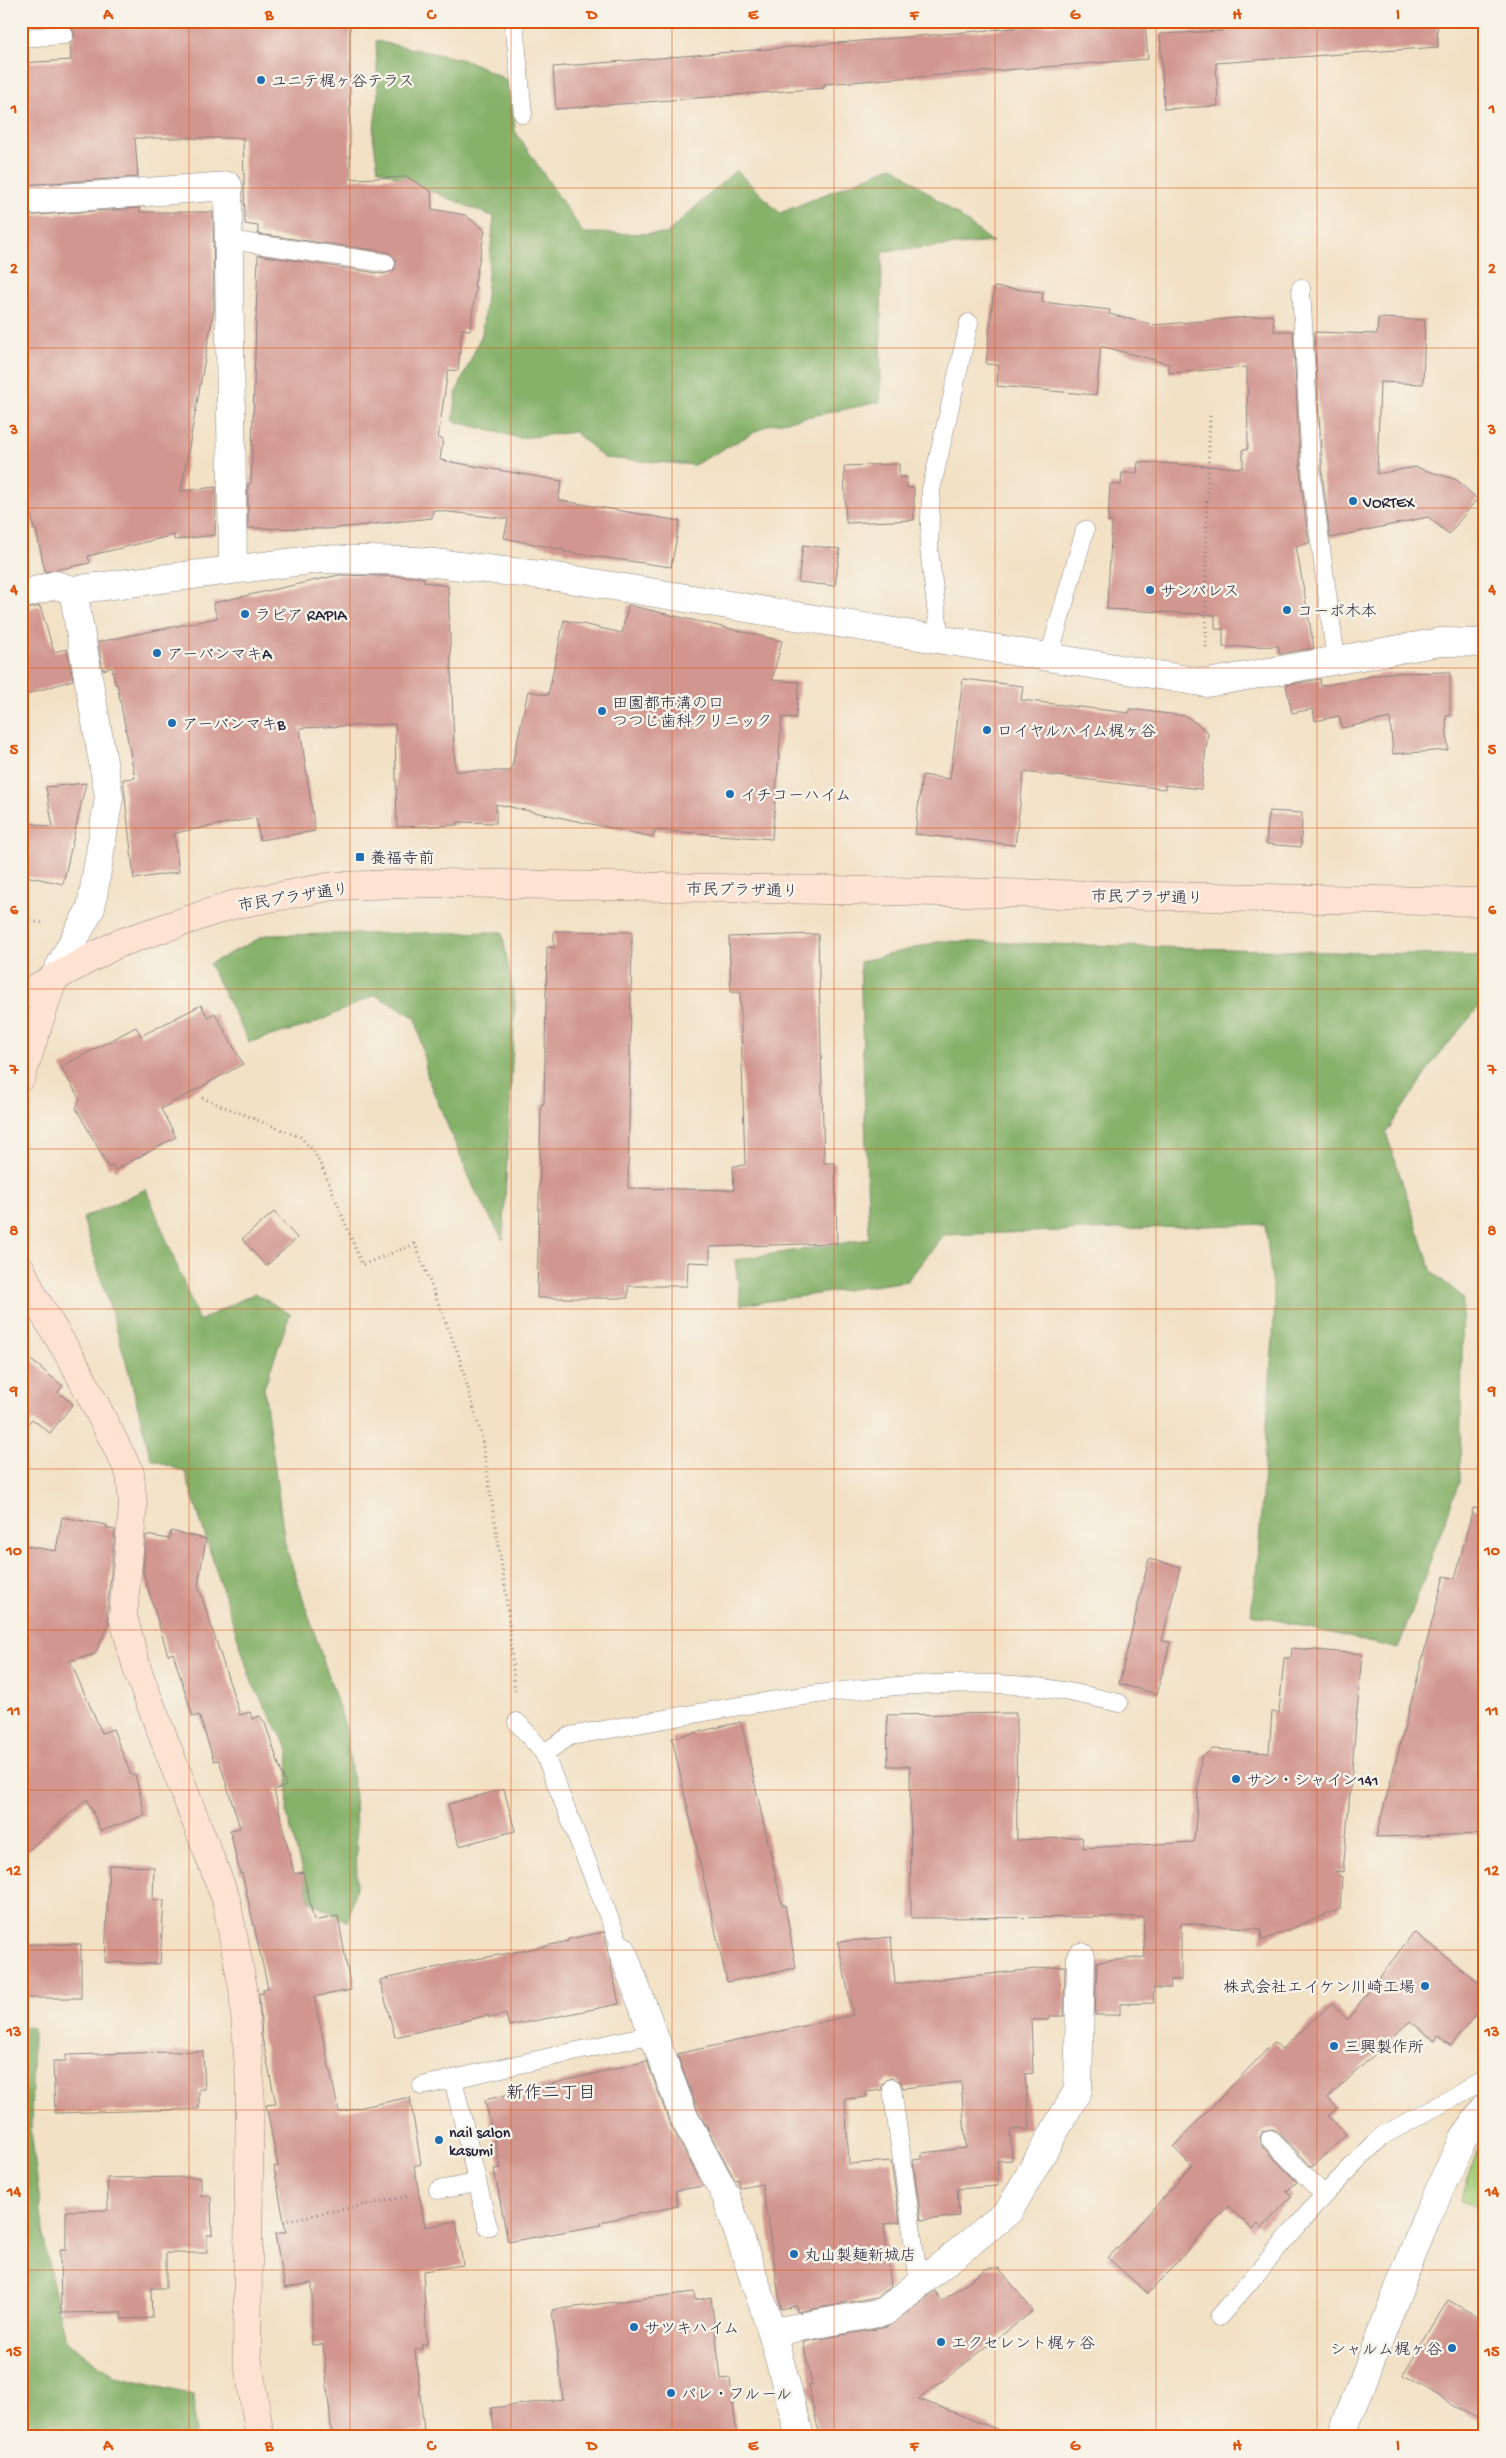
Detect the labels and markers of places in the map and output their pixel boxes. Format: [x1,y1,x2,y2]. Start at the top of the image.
place label: ユニテ梶ヶ谷テラス [271,73,414,93]
marker: ユニテ梶ヶ谷テラス [255,74,267,86]
marker: VORTEX [1347,495,1359,507]
place label: VORTEX [1362,495,1415,514]
marker: サンパレス [1144,584,1156,596]
place label: サンパレス [1160,584,1239,603]
place label: コーポ木本 [1297,603,1377,623]
marker: コーポ木本 [1281,604,1293,616]
marker: ラピア RAPIA [239,608,251,620]
place label: ラピア RAPIA [255,608,348,627]
marker: アーバンマキA [151,647,163,659]
place label: アーバンマキA [167,647,273,666]
place label: 田園都市溝の口 つつじ歯科クリニック [612,695,772,733]
marker: 田園都市溝の口 つつじ歯科クリニック [596,705,608,717]
marker: アーバンマキB [166,717,178,729]
place label: アーバンマキB [182,717,286,736]
place label: ロイヤルハイム梶ヶ谷 [997,723,1156,743]
marker: ロイヤルハイム梶ヶ谷 [981,724,993,736]
marker: イチコーハイム [724,788,736,800]
place label: イチコーハイム [740,788,851,807]
place label: 養福寺前 [370,849,434,870]
marker: 養福寺前 [354,851,366,863]
marker: サン・シャイン141 [1230,1773,1242,1785]
place label: サン・シャイン141 [1246,1773,1379,1792]
place label: 株式会社エイケン川崎工場 [1223,1978,1415,1999]
marker: 株式会社エイケン川崎工場 [1419,1980,1431,1992]
place label: 三興製作所 [1344,2039,1424,2059]
marker: 三興製作所 [1328,2040,1340,2052]
place label: nail salon kasumi [449,2125,511,2162]
marker: nail salon kasumi [433,2134,445,2146]
place label: 丸山製麺新城店 [804,2247,916,2267]
marker: 丸山製麺新城店 [788,2248,800,2260]
marker: サツキハイム [628,2321,640,2333]
place label: サツキハイム [644,2321,739,2340]
place label: エクセレント梶ヶ谷 [951,2335,1095,2355]
marker: エクセレント梶ヶ谷 [935,2336,947,2348]
place label: シャルム梶ヶ谷 [1330,2341,1442,2361]
marker: シャルム梶ヶ谷 [1446,2342,1458,2354]
marker: パレ・フルール [665,2387,677,2399]
place label: パレ・フルール [681,2387,792,2406]

